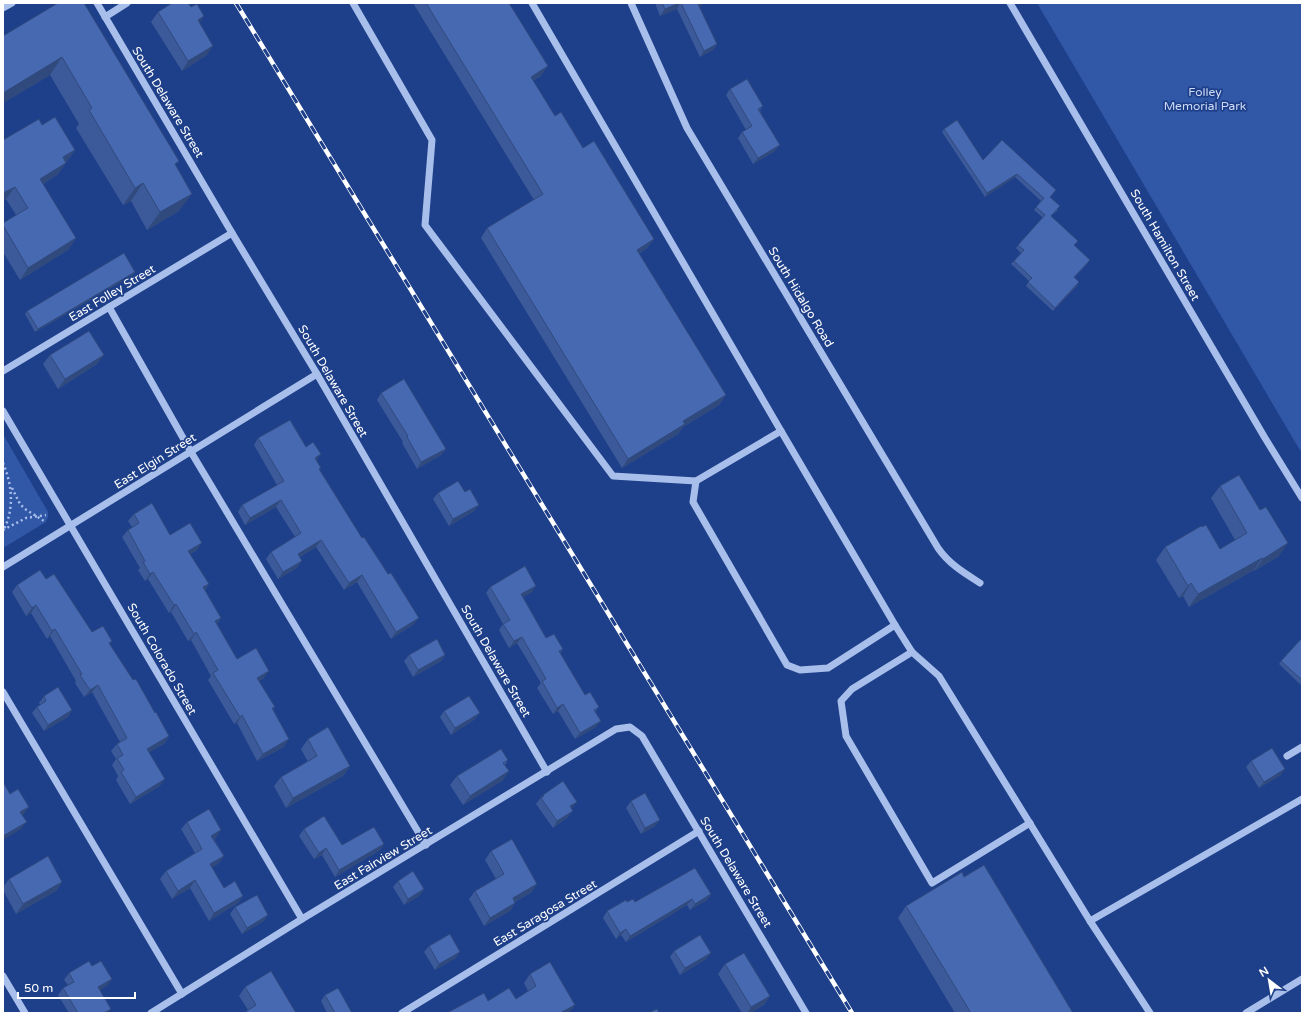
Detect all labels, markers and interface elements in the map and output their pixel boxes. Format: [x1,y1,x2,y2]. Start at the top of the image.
street label: South Delaware Street [129,44,207,160]
park label: Folley Memorial Park [1164,85,1247,113]
street label: South Hamilton Street [1127,187,1203,304]
street label: South Hidalgo Road [766,244,836,350]
street label: East Folley Street [66,261,158,324]
street label: South Delaware Street [295,323,371,440]
street label: East Elgin Street [112,430,199,492]
street label: South Colorado Street [124,601,200,718]
street label: South Delaware Street [458,603,534,720]
street label: South Delaware Street [697,814,775,930]
street label: East Fairview Street [332,823,435,893]
street label: East Saragosa Street [491,876,600,949]
north arrow [1249,960,1289,1000]
text: N [1257,964,1271,980]
scale bar [18,974,135,1000]
text: 50 m [24,981,53,995]

